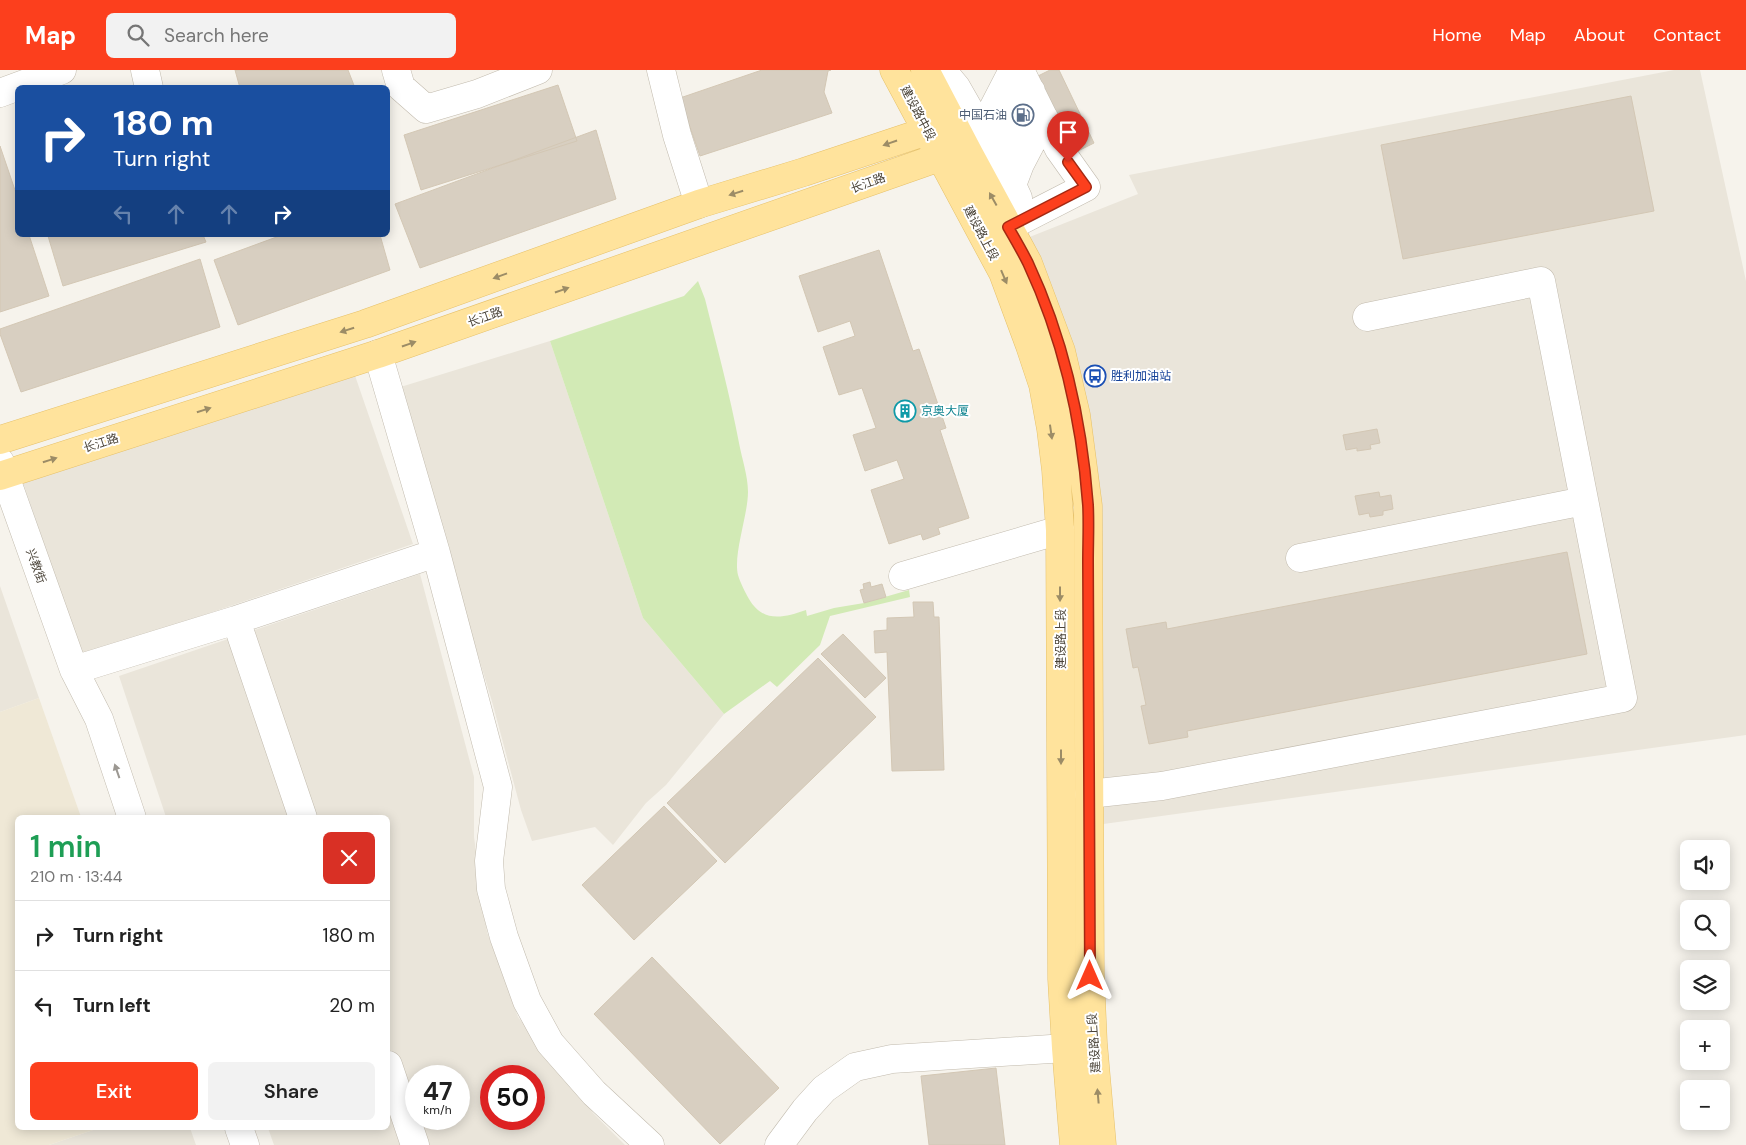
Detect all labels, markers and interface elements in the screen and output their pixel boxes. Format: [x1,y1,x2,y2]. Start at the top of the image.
search box [106,13,456,58]
text: Map [25,20,76,51]
icon: search [124,21,152,49]
text: Search here [164,23,269,48]
text: Home [1432,23,1482,47]
text: Map [1510,23,1546,47]
text: About [1574,23,1625,47]
text: Contact [1653,23,1721,47]
street label: 建设路中段 [897,83,939,143]
text: 180 m [113,100,214,146]
fuel station icon: 中国石油 [1011,103,1035,127]
icon: right [30,105,95,170]
place label: 中国石油 [959,107,1007,123]
pin [1047,111,1089,162]
icon: arrive [1054,118,1082,146]
one-way arrow [883,139,898,147]
text: Turn right [113,144,210,173]
street label: 长江路 [848,169,888,197]
one-way arrow [728,189,743,197]
one-way arrow [989,192,997,207]
icon: left [109,200,137,228]
icon: ahead [162,200,190,228]
icon: ahead [215,200,243,228]
icon: right [268,200,296,228]
street label: 建设路上段 [960,203,1002,263]
one-way arrow [1000,270,1008,285]
one-way arrow [492,272,507,280]
one-way arrow [555,286,570,294]
street label: 长江路 [465,304,505,330]
one-way arrow [339,326,354,334]
one-way arrow [401,339,416,347]
bus stop icon: 胜利加油站 [1083,364,1107,388]
place label: 胜利加油站 [1111,368,1171,384]
building icon: 京奥大厦 [893,399,917,423]
place label: 京奥大厦 [921,403,969,419]
one-way arrow [197,406,212,413]
one-way arrow [1047,425,1055,441]
street label: 长江路 [81,430,121,456]
one-way arrow [42,456,57,463]
street label: 兴教街 [22,546,50,586]
one-way arrow [1056,587,1064,603]
street label: 建设路上段 [1053,609,1069,669]
one-way arrow [1057,749,1065,765]
one-way arrow [112,764,120,779]
text: 1 min [30,827,102,866]
button: close [323,832,375,884]
map controls [1680,840,1730,1130]
button: sound [1680,840,1730,890]
text: 210 m · 13:44 [30,866,122,887]
button: search [1680,900,1730,950]
icon: right [30,922,58,950]
text: Turn right [73,923,163,948]
text: 180 m [323,923,375,948]
position arrow [1063,949,1115,1001]
button: layers [1680,960,1730,1010]
icon: left [30,992,58,1020]
text: Turn left [73,993,151,1018]
text: 20 m [329,993,375,1018]
street label: 建设路上段 [1084,1013,1104,1073]
button: + [1680,1020,1730,1070]
button: Exit [30,1062,198,1120]
button: Share [208,1062,375,1120]
speed limit sign: 50 [480,1065,545,1130]
text: 47 [423,1075,452,1108]
button: − [1680,1080,1730,1130]
one-way arrow [1094,1088,1102,1104]
text: km/h [423,1102,452,1118]

